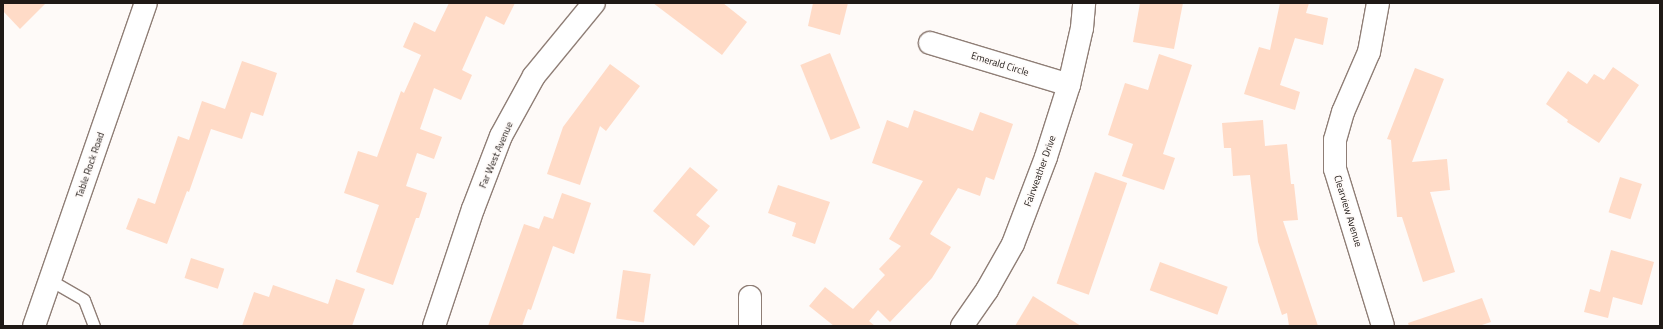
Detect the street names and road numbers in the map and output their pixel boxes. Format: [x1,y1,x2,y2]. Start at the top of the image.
street label: Emerald Circle [970,50,1030,78]
street label: Far West Avenue [477,120,515,190]
street label: Table Rock Road [73,131,107,199]
street label: Fairweather Drive [1022,134,1058,208]
street label: Clearview Avenue [1331,174,1365,248]

